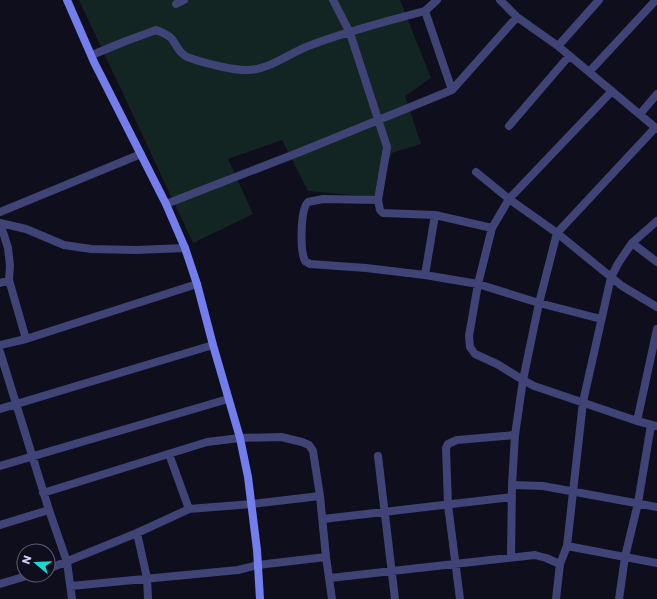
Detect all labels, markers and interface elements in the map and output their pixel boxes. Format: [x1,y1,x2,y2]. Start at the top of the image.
north arrow [16,543,56,583]
text: N [18,553,35,566]

